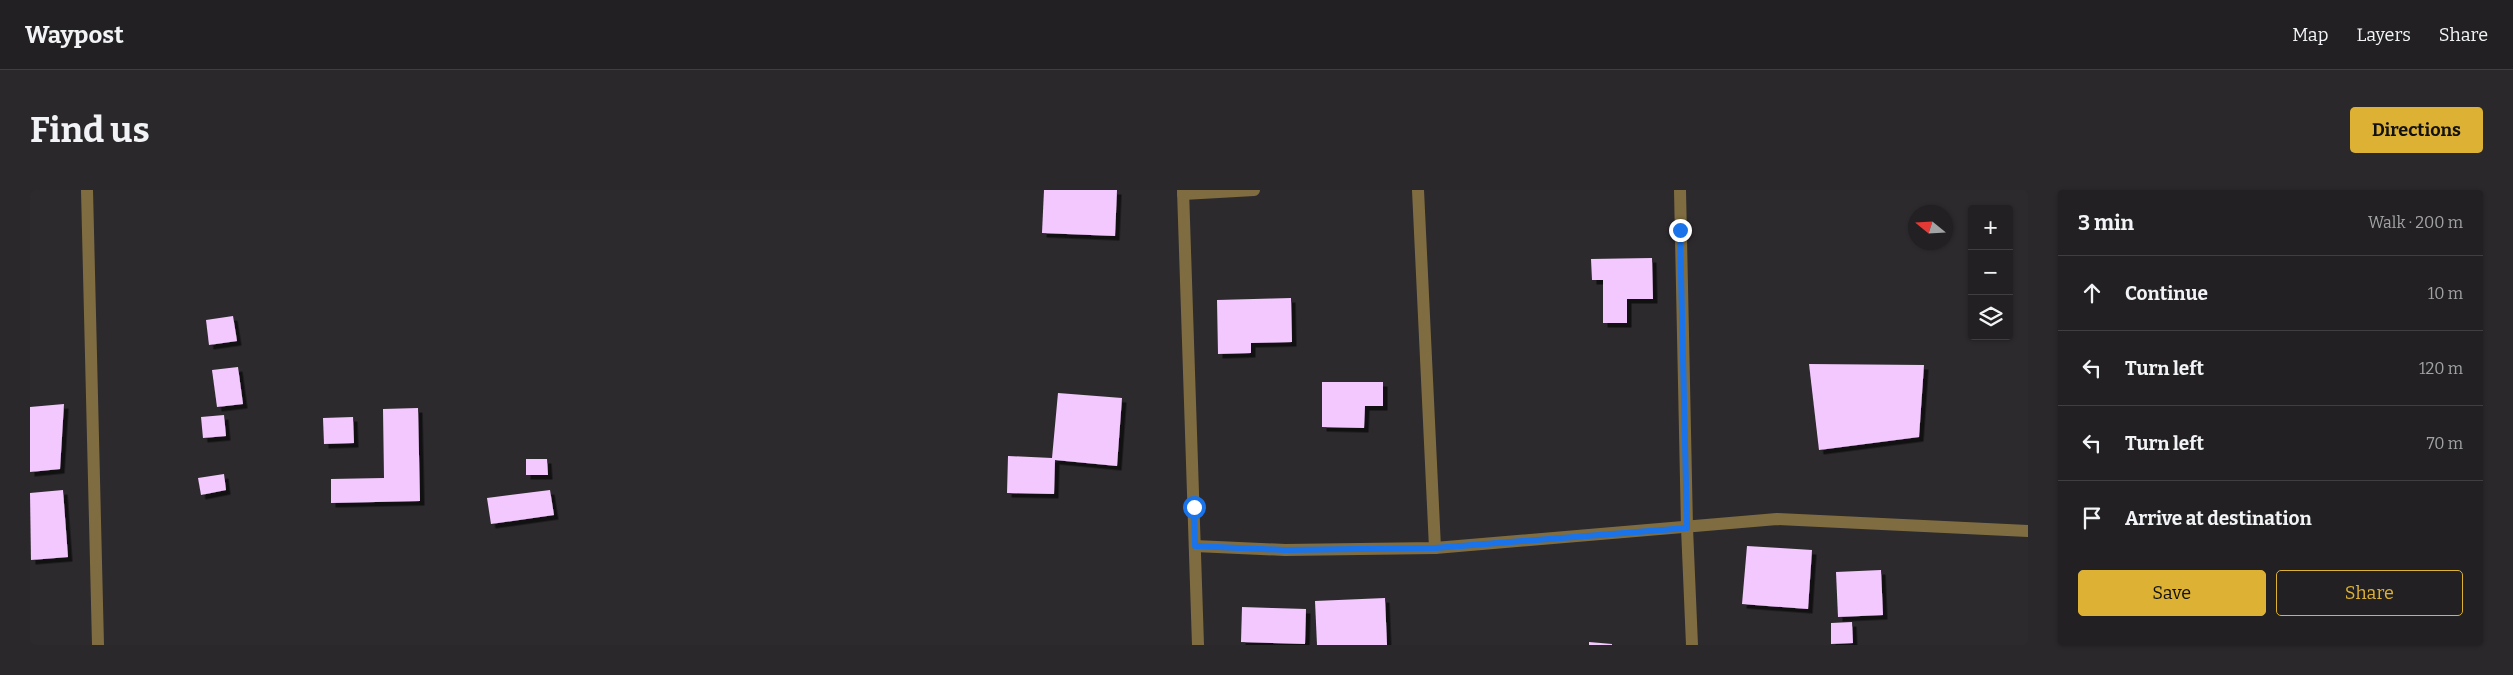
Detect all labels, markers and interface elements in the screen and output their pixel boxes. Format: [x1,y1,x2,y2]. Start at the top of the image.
text: Waypost [25,21,124,49]
text: Map [2292,24,2328,46]
text: Layers [2356,24,2411,46]
text: Share [2439,24,2488,46]
button: Directions [2350,107,2483,153]
text: Find us [30,109,150,151]
north arrow [1908,205,1953,250]
map controls [1968,205,2013,340]
button: + [1968,205,2013,250]
text: 3 min [2078,210,2134,236]
text: Walk · 200 m [2368,213,2463,232]
route end [1669,219,1692,242]
button: − [1968,250,2013,295]
icon: ahead [2078,279,2106,307]
text: Continue [2125,282,2208,305]
text: 10 m [2428,284,2463,303]
button: layers [1968,295,2013,340]
icon: left [2078,354,2106,382]
text: Turn left [2125,357,2204,380]
text: 120 m [2419,359,2463,378]
icon: left [2078,429,2106,457]
text: Turn left [2125,432,2204,455]
text: 70 m [2427,434,2463,453]
route start [1183,496,1206,519]
icon: arrive [2078,504,2106,532]
text: Arrive at destination [2125,507,2312,530]
button: Save [2078,570,2266,616]
button: Share [2276,570,2463,616]

